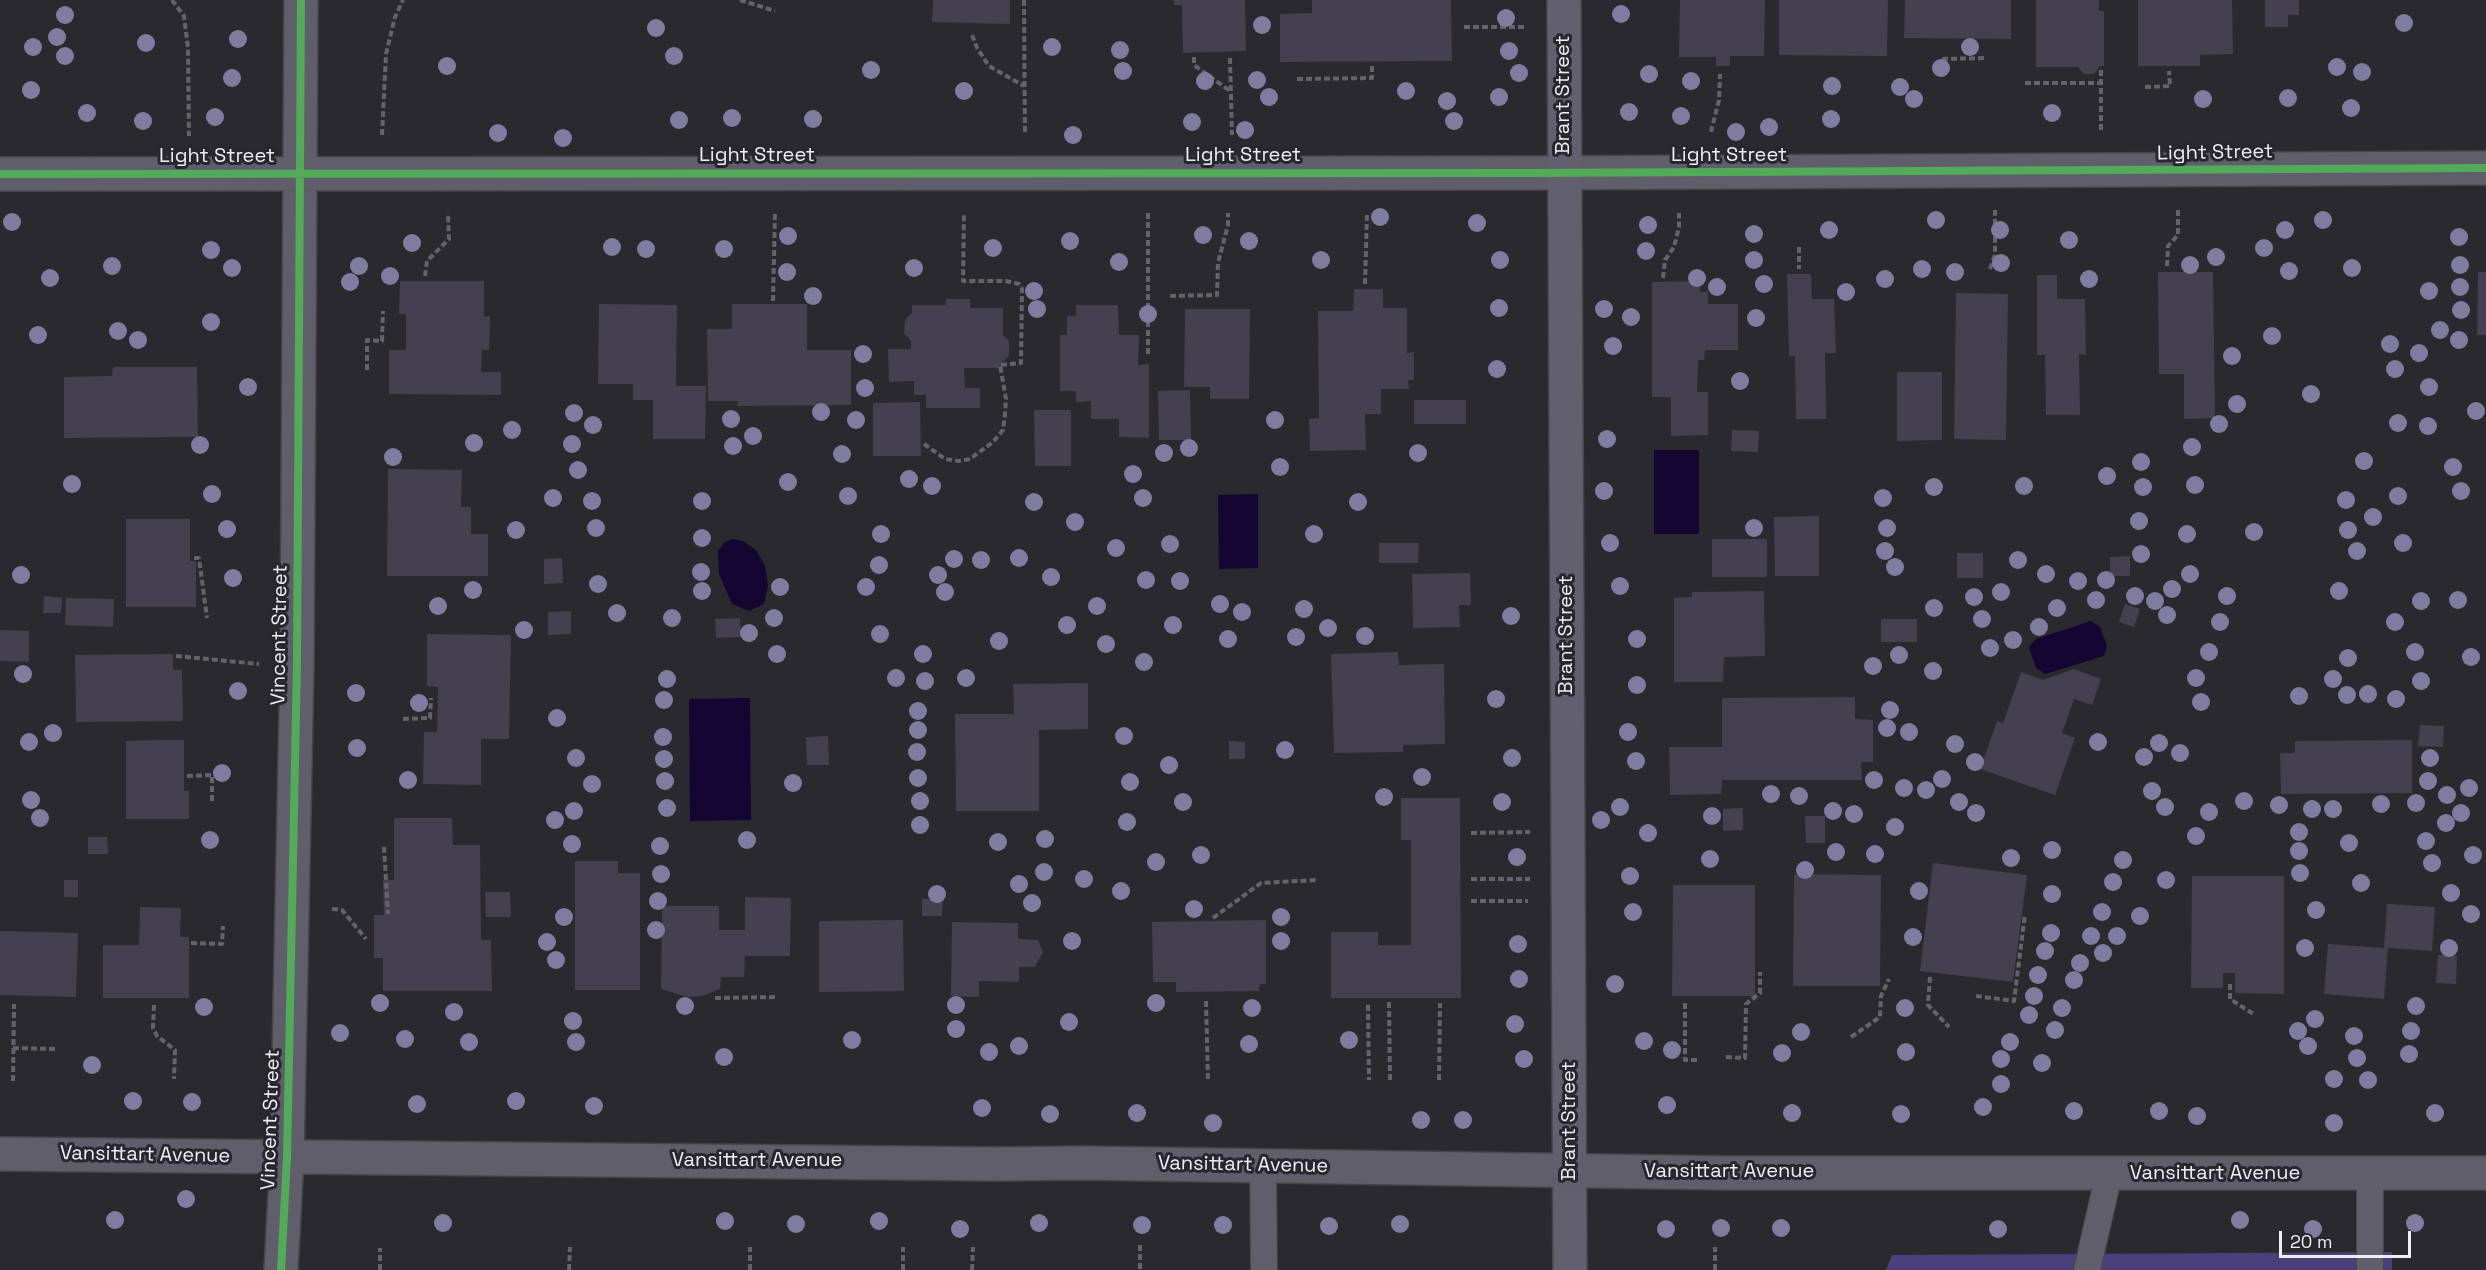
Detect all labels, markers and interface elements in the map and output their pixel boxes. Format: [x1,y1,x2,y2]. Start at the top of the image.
street label: Brant Street [1552,35,1576,155]
street label: Light Street [2157,140,2273,166]
street label: Light Street [699,144,815,168]
street label: Light Street [1185,144,1301,168]
street label: Light Street [1671,144,1787,168]
street label: Light Street [159,145,275,169]
street label: Vincent Street [267,564,293,706]
street label: Brant Street [1555,575,1579,695]
street label: Vincent Street [257,1049,285,1191]
street label: Brant Street [1558,1061,1582,1181]
street label: Vansittart Avenue [60,1142,230,1168]
street label: Vansittart Avenue [672,1149,842,1173]
street label: Vansittart Avenue [1158,1152,1328,1178]
street label: Vansittart Avenue [1644,1160,1814,1184]
street label: Vansittart Avenue [2130,1162,2300,1186]
scale bar [2282,1219,2414,1257]
text: 20 m [2290,1230,2333,1253]

